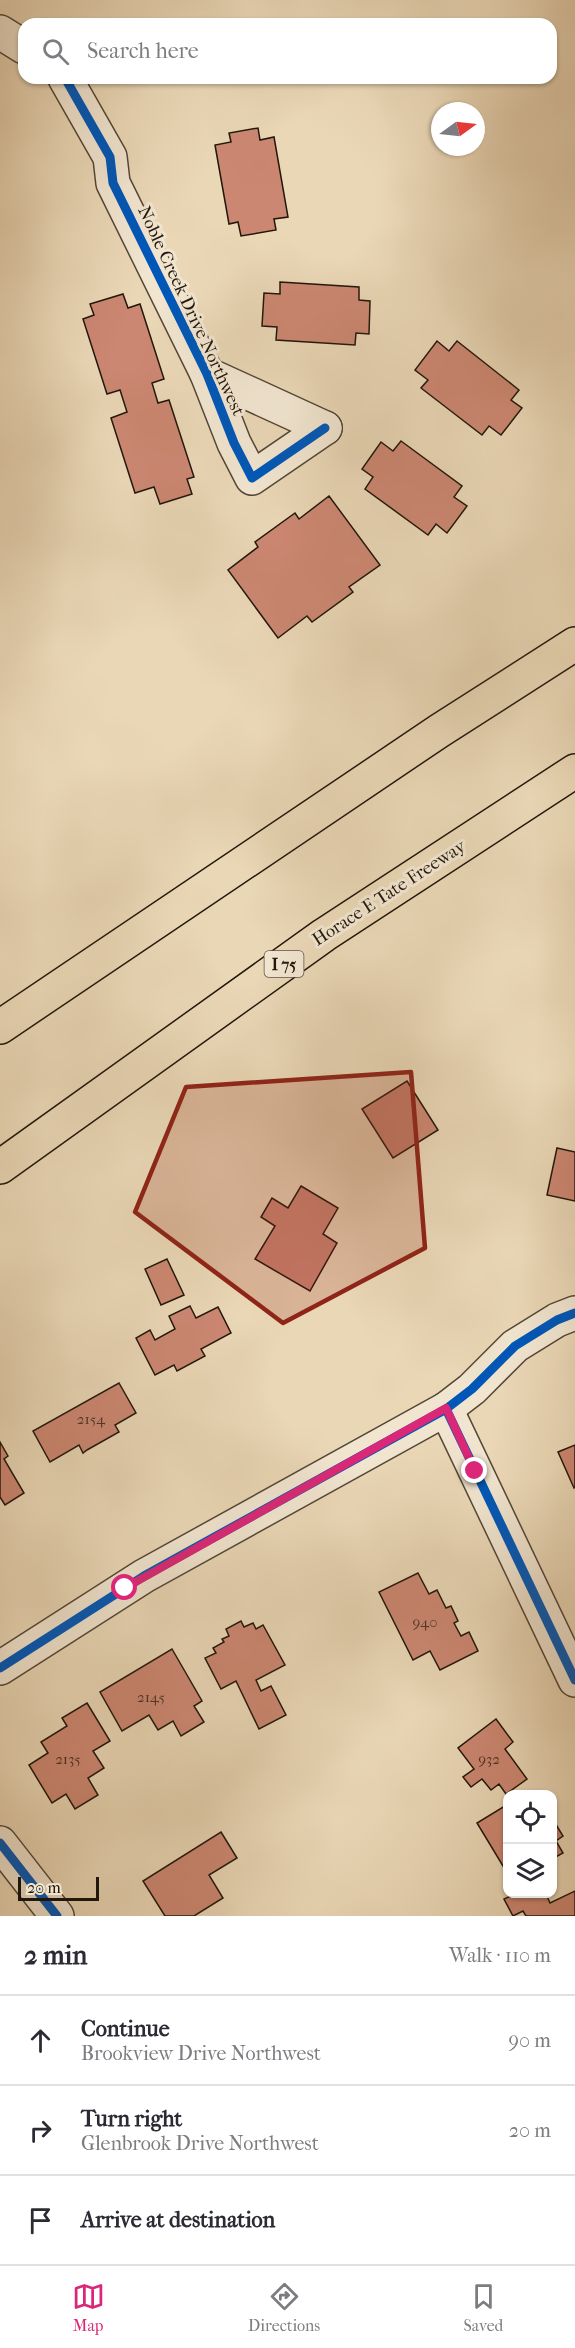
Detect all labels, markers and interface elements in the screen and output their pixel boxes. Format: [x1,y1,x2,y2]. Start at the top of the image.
search box [18,18,557,84]
icon: search [39,35,72,68]
text: Search here [87,38,199,64]
north arrow [431,102,485,156]
street label: Noble Creek Drive Northwest [133,203,249,420]
street label: Horace E Tate Freeway [309,835,471,950]
road number: I 75 [264,951,304,977]
house number: 2154 [77,1410,106,1428]
route end [461,1457,487,1483]
route start [111,1574,137,1600]
house number: 940 [413,1613,437,1631]
house number: 2145 [137,1688,165,1706]
house number: 2135 [55,1750,81,1768]
house number: 932 [478,1750,500,1768]
map controls [503,1790,557,1898]
button: locate [503,1790,557,1844]
button: layers [503,1844,557,1898]
scale bar [18,1874,99,1902]
text: 20 m [27,1878,61,1897]
text: 2 min [24,1940,87,1971]
text: Walk · 110 m [449,1944,551,1967]
text: Continue [81,2016,170,2042]
icon: ahead [24,2024,57,2057]
text: 90 m [509,2029,551,2052]
text: Brookview Drive Northwest [81,2042,321,2065]
text: Turn right [81,2106,182,2132]
icon: right [24,2114,57,2147]
text: 20 m [509,2119,551,2142]
text: Glenbrook Drive Northwest [81,2132,319,2155]
icon: arrive [24,2204,57,2237]
text: Arrive at destination [81,2207,275,2233]
tab: Map [72,2280,105,2335]
tab: Directions [248,2280,320,2335]
tab: Saved [464,2280,503,2335]

